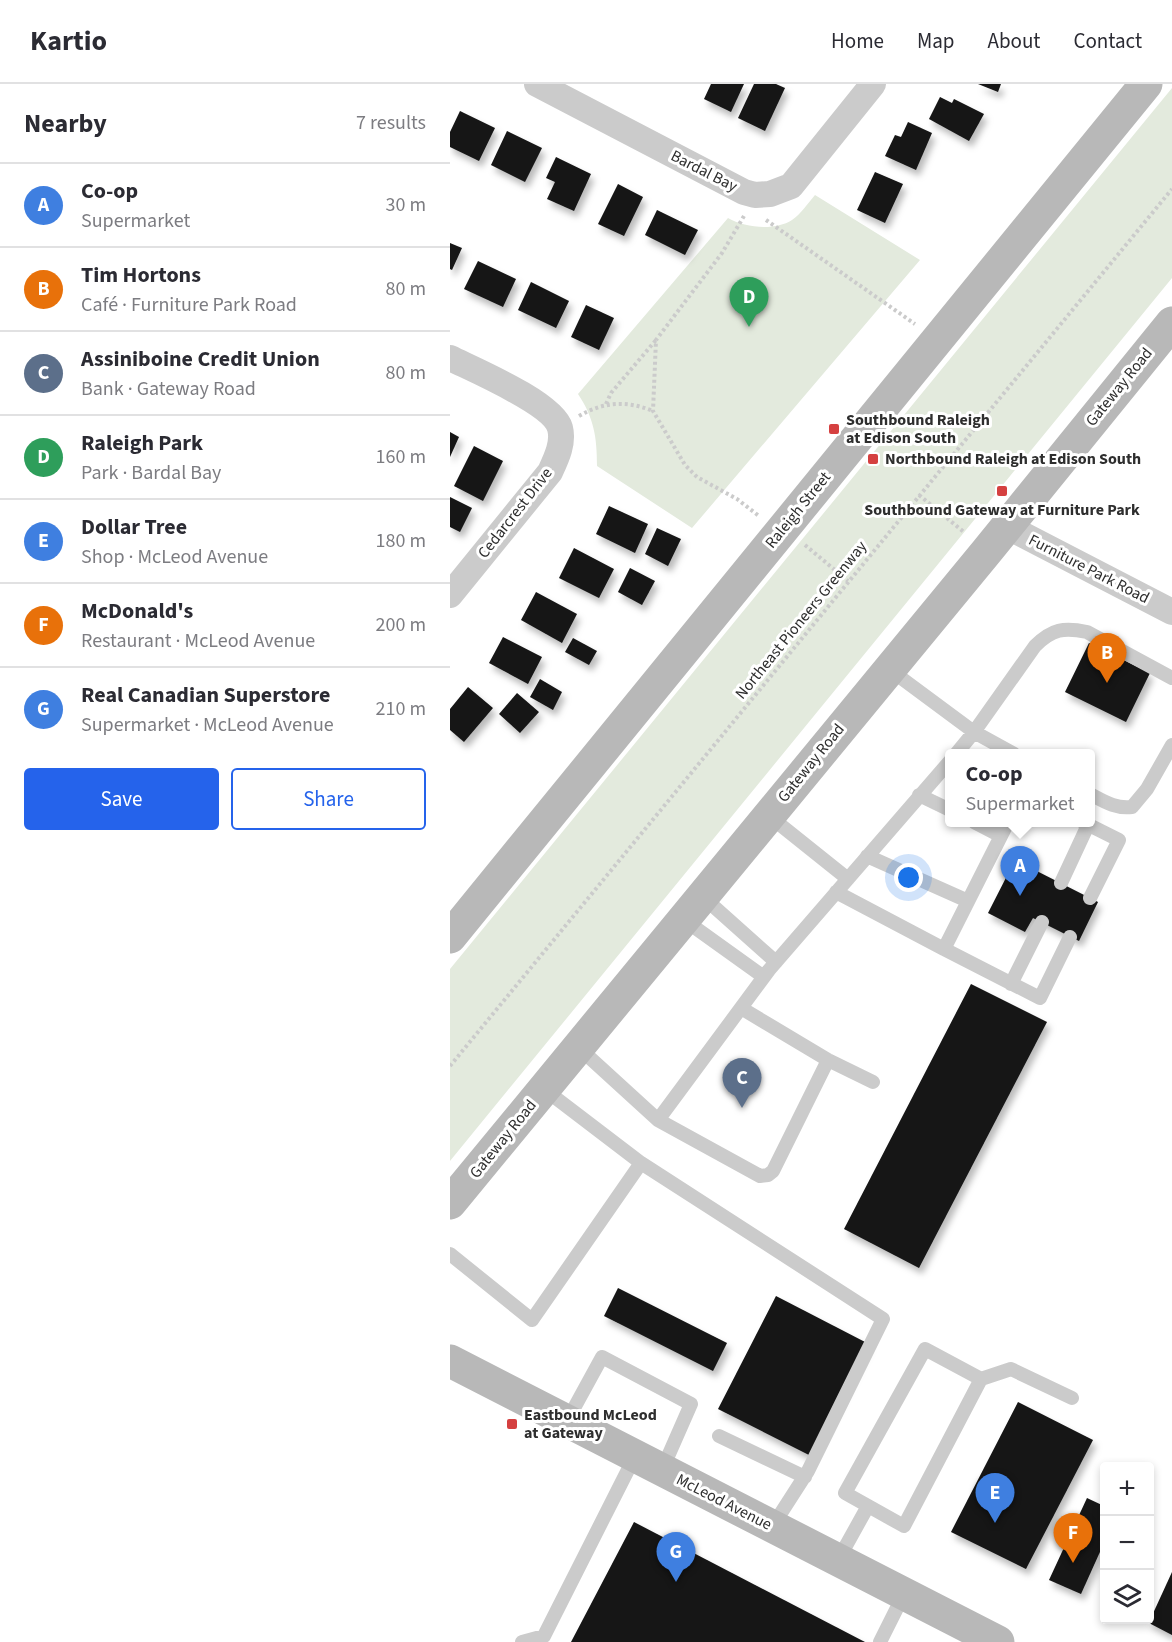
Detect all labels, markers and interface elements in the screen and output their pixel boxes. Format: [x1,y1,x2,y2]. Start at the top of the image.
text: Kartio [30,21,107,61]
text: Home [831,26,884,56]
text: Map [917,26,955,56]
text: About [988,26,1040,56]
text: Contact [1073,26,1142,56]
text: Nearby [24,105,107,142]
text: 7 results [356,109,426,137]
street label: Bardal Bay [667,145,742,197]
text: Co-op [81,175,138,207]
text: A [38,191,49,219]
text: 30 m [386,191,426,219]
text: Supermarket [81,207,190,235]
text: Tim Hortons [81,259,201,291]
text: B [37,275,50,303]
text: 80 m [386,275,426,303]
pin: D [730,278,768,327]
text: Café · Furniture Park Road [81,291,297,319]
text: Assiniboine Credit Union [81,343,320,375]
street label: Gateway Road [1080,343,1158,431]
text: C [38,359,49,387]
text: 80 m [386,359,426,387]
text: Bank · Gateway Road [81,375,256,403]
place label: Southbound Raleigh at Edison South [846,409,990,449]
marker: Southbound Raleigh at Edison South [827,422,841,436]
text: Raleigh Park [81,427,203,459]
text: D [37,443,50,471]
text: 160 m [376,443,426,471]
place label: Northbound Raleigh at Edison South [885,448,1141,470]
marker: Northbound Raleigh at Edison South [866,452,880,466]
text: Park · Bardal Bay [81,459,221,487]
street label: Cedarcrest Drive [473,463,557,563]
street label: Raleigh Street [760,466,836,553]
marker: Southbound Gateway at Furniture Park [995,484,1009,498]
place label: Southbound Gateway at Furniture Park [864,499,1140,521]
text: Dollar Tree [81,511,187,543]
text: E [38,527,49,555]
text: 180 m [376,527,426,555]
street label: Furniture Park Road [1025,529,1153,609]
street label: Northeast Pioneers Greenway [730,536,872,704]
text: Shop · McLeod Avenue [81,543,268,571]
text: McDonald's [81,595,193,627]
text: F [38,611,49,639]
text: 200 m [376,611,426,639]
text: Restaurant · McLeod Avenue [81,627,315,655]
pin: B [1088,634,1126,683]
text: Real Canadian Superstore [81,679,330,711]
text: G [37,695,50,723]
text: 210 m [376,695,426,723]
text: Supermarket · McLeod Avenue [81,711,334,739]
street label: Gateway Road [772,719,850,807]
popup [945,749,1095,827]
text: Co-op [965,758,1023,790]
button: Save [24,768,219,830]
button: Share [231,768,426,830]
text: Supermarket [965,790,1075,818]
pin: A [1000,846,1040,896]
your location [894,863,923,892]
pin: C [722,1058,762,1108]
street label: Gateway Road [464,1095,542,1183]
place label: Eastbound McLeod at Gateway [524,1404,657,1444]
marker: Eastbound McLeod at Gateway [505,1417,519,1431]
map controls [1100,1462,1154,1624]
button: + [1100,1462,1154,1516]
street label: McLeod Avenue [672,1468,776,1536]
pin: E [976,1474,1014,1523]
pin: F [1054,1514,1092,1563]
button: − [1100,1516,1154,1570]
pin: G [656,1532,696,1582]
button: layers [1100,1570,1154,1624]

